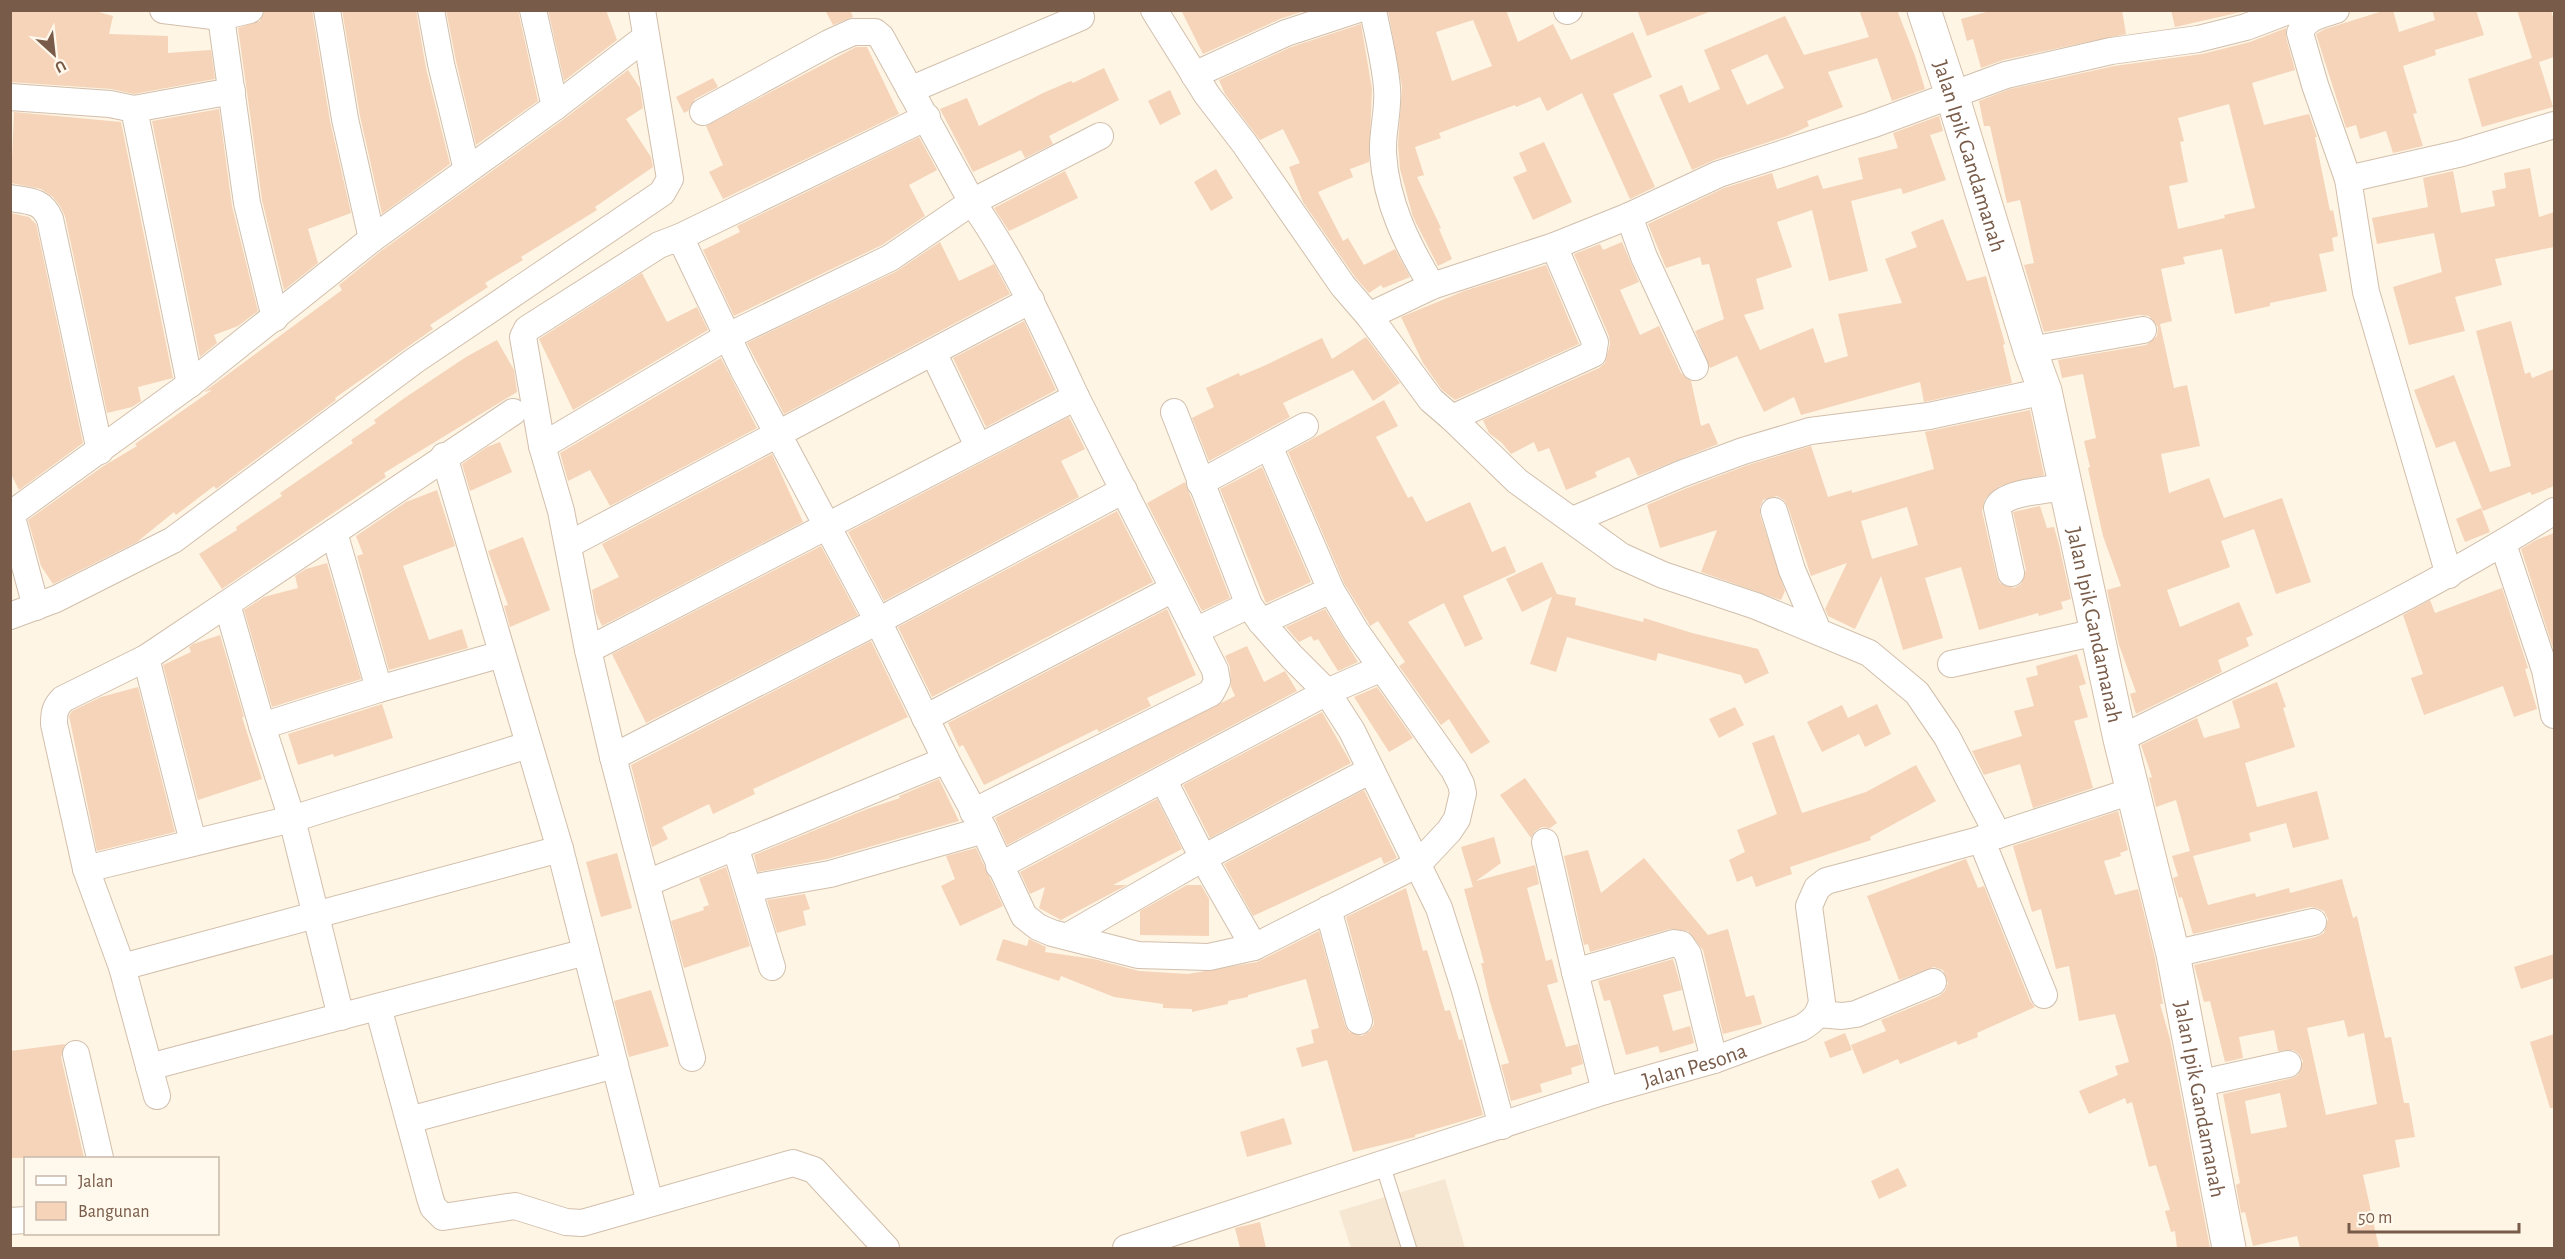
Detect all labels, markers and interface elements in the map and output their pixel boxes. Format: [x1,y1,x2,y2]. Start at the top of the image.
north arrow [24,24,84,84]
text: U [52,57,69,76]
street label: Jalan Ipik Gandamanah [1929,58,2009,255]
street label: Jalan Ipik Gandamanah [2063,525,2126,725]
street label: Jalan Ipik Gandamanah [2170,999,2229,1199]
street label: Jalan Pesona [1640,1039,1750,1092]
legend [24,1157,219,1235]
text: Jalan [78,1173,113,1191]
scale bar [2349,1196,2518,1234]
text: Bangunan [78,1203,150,1221]
text: 50 m [2358,1209,2392,1227]

